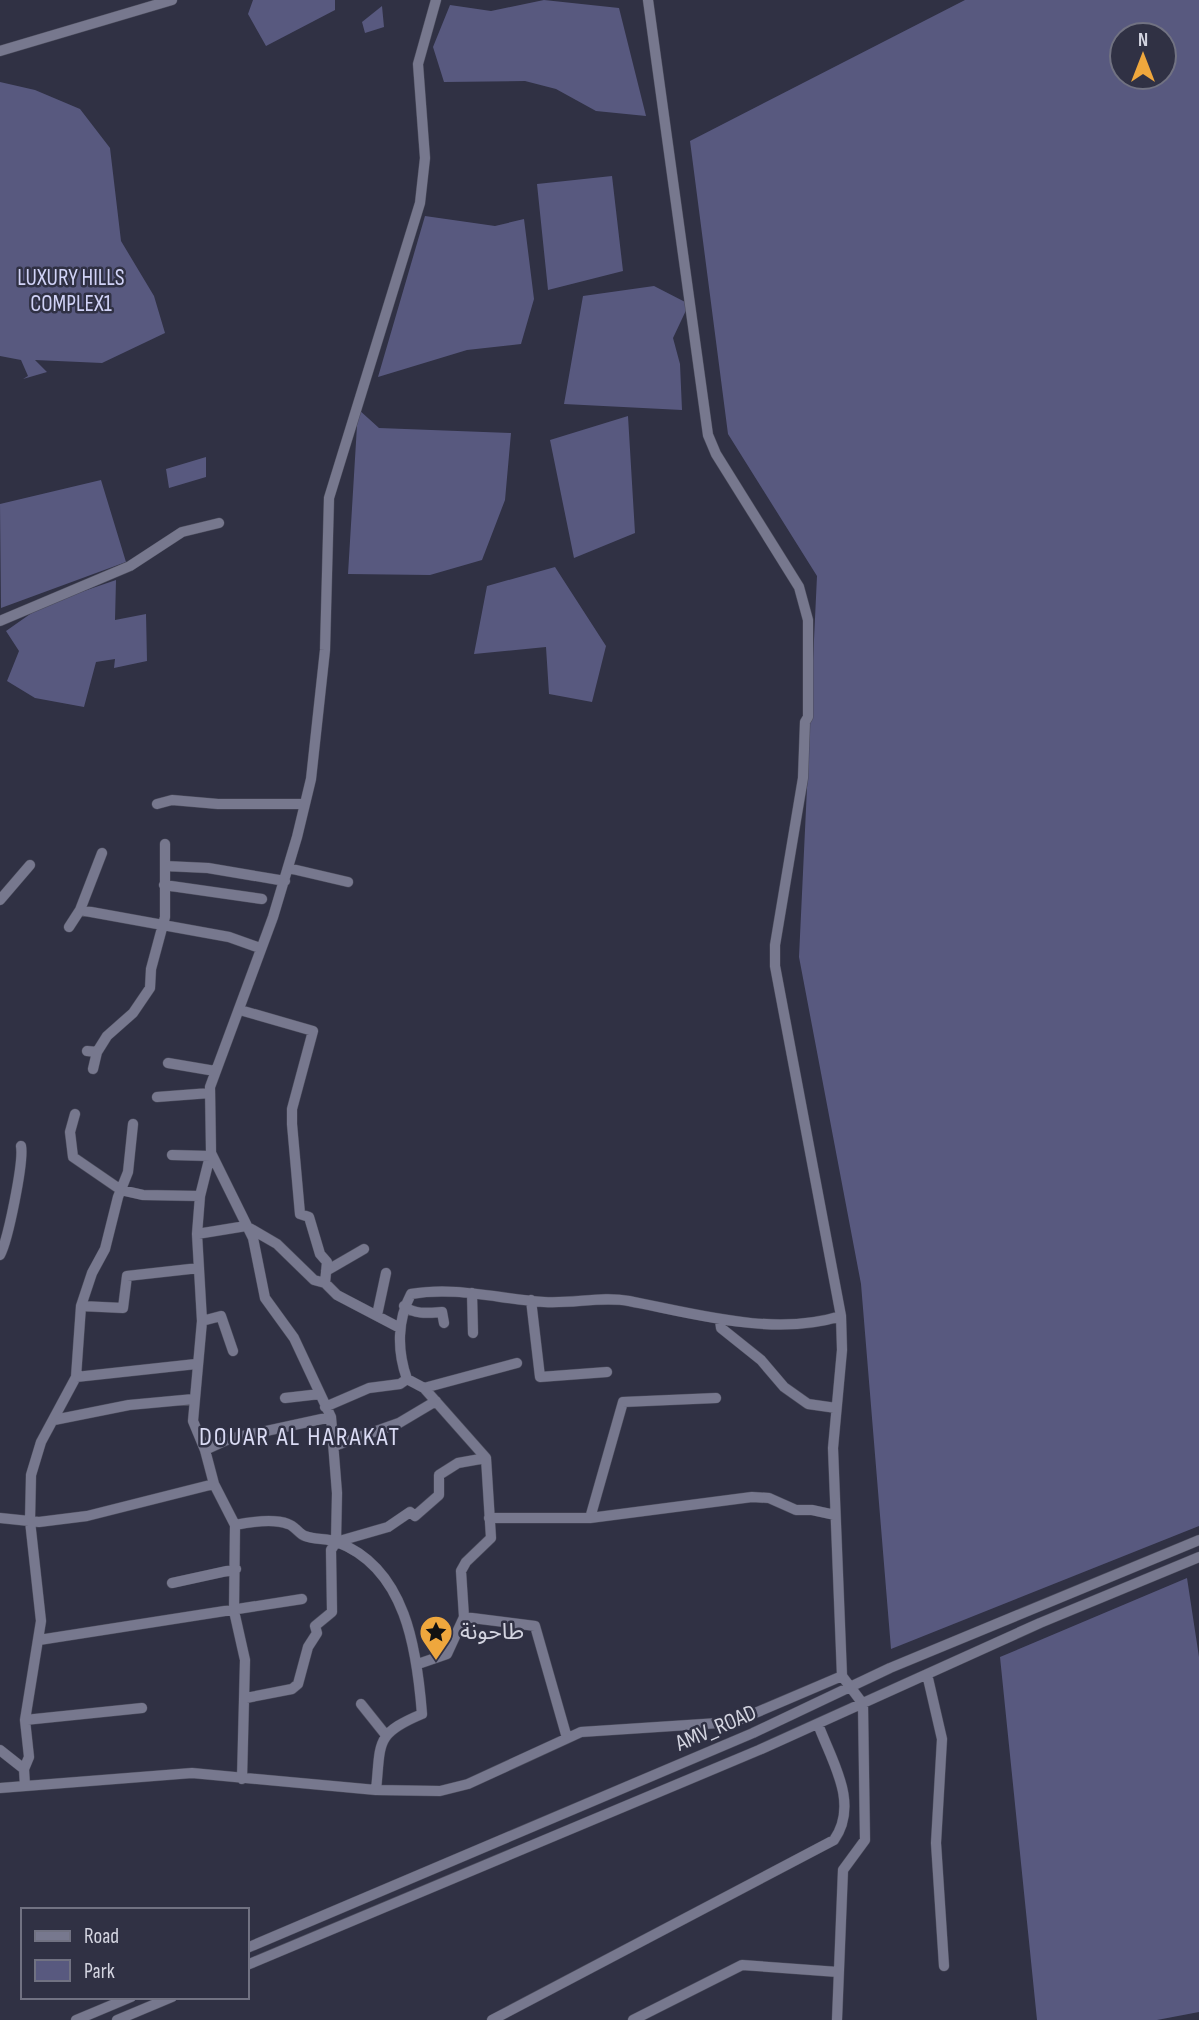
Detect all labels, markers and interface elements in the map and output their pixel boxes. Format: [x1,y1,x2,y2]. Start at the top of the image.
north arrow [1108,21,1178,91]
text: N [1138,29,1148,52]
park label: LUXURY HILLS COMPLEX1 [17,264,125,318]
district label: DOUAR AL HARAKAT [199,1422,401,1453]
place icon: طاحونة [417,1613,455,1662]
place label: طاحونة [460,1618,524,1646]
street label: AMV_ROAD [670,1698,761,1758]
legend [21,1908,248,1999]
text: Road [84,1924,119,1949]
text: Park [84,1959,115,1984]

